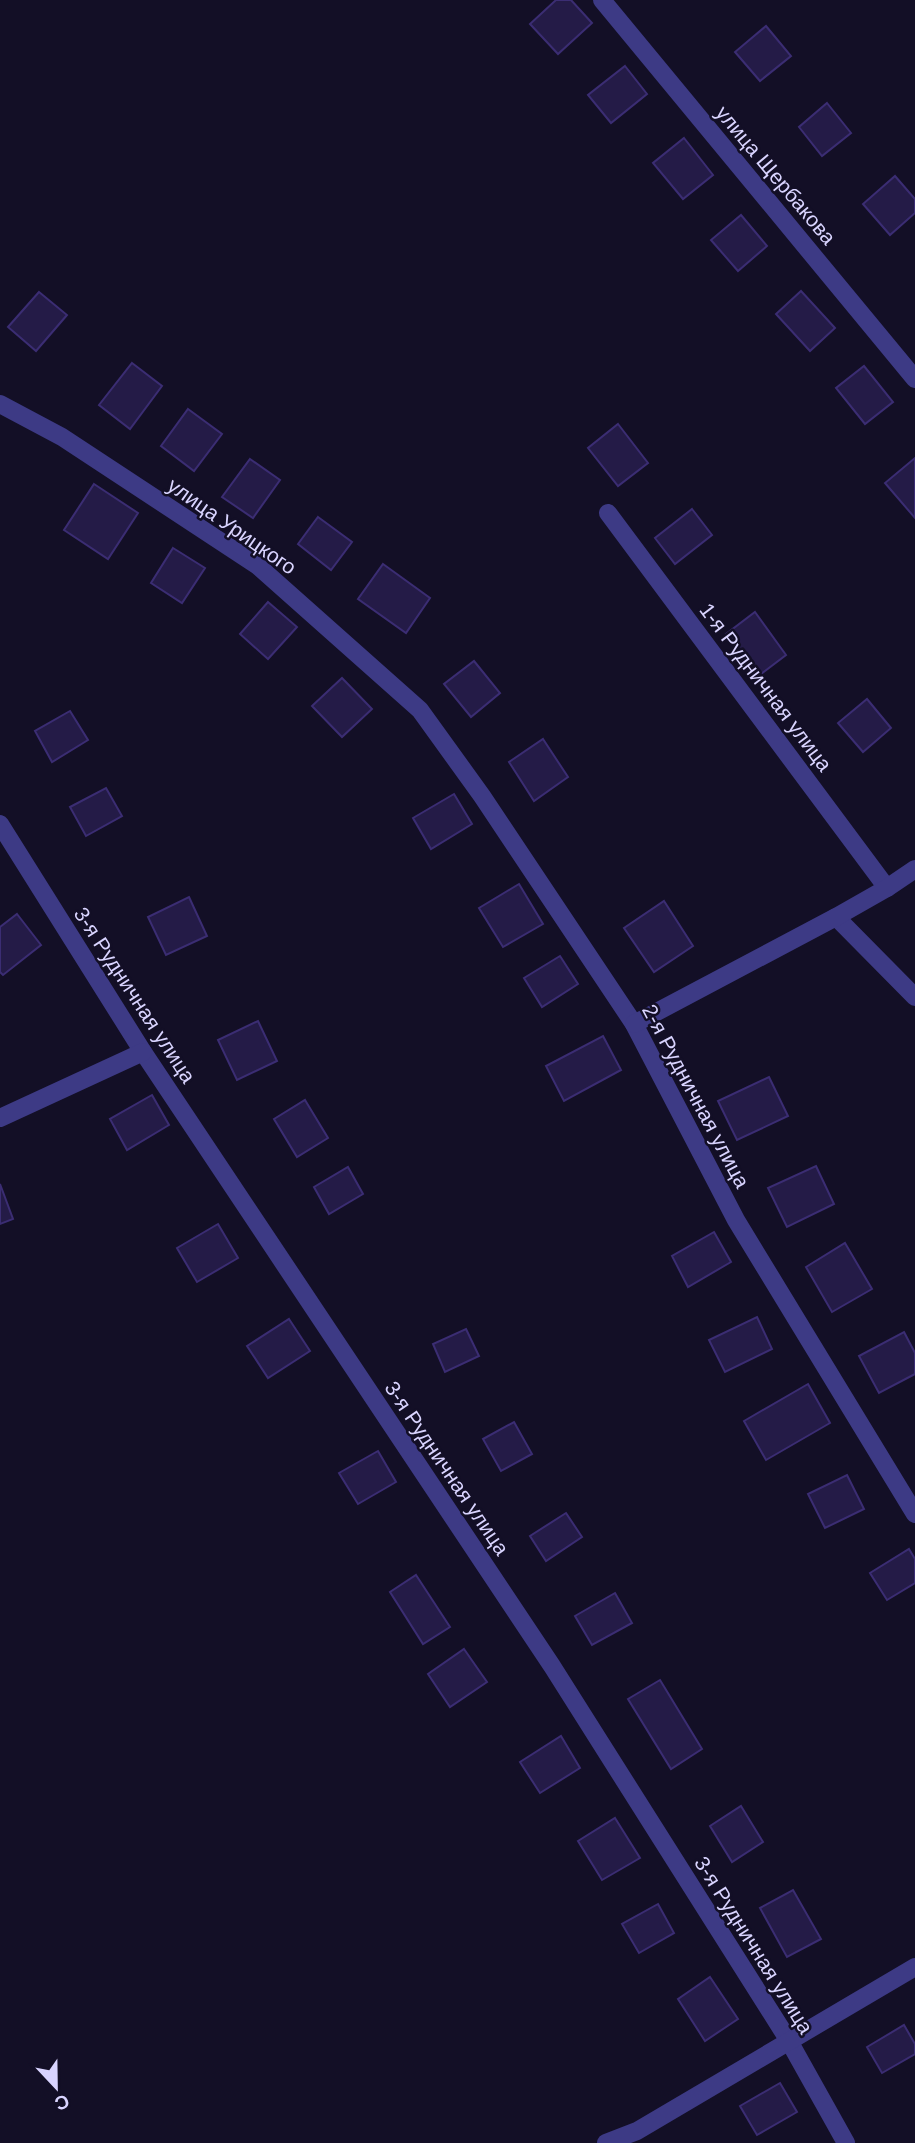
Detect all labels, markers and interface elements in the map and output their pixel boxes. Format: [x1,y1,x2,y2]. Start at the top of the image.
street label: улица Щербакова [711,101,841,249]
street label: улица Урицкого [163,473,301,579]
street label: 1-я Рудничная улица [695,598,837,776]
street label: 3-я Рудничная улица [70,903,200,1087]
street label: 2-я Рудничная улица [638,1000,754,1192]
street label: 3-я Рудничная улица [380,1377,514,1559]
street label: 3-я Рудничная улица [690,1852,818,2038]
north arrow [21,2052,91,2122]
text: С [52,2090,72,2115]

